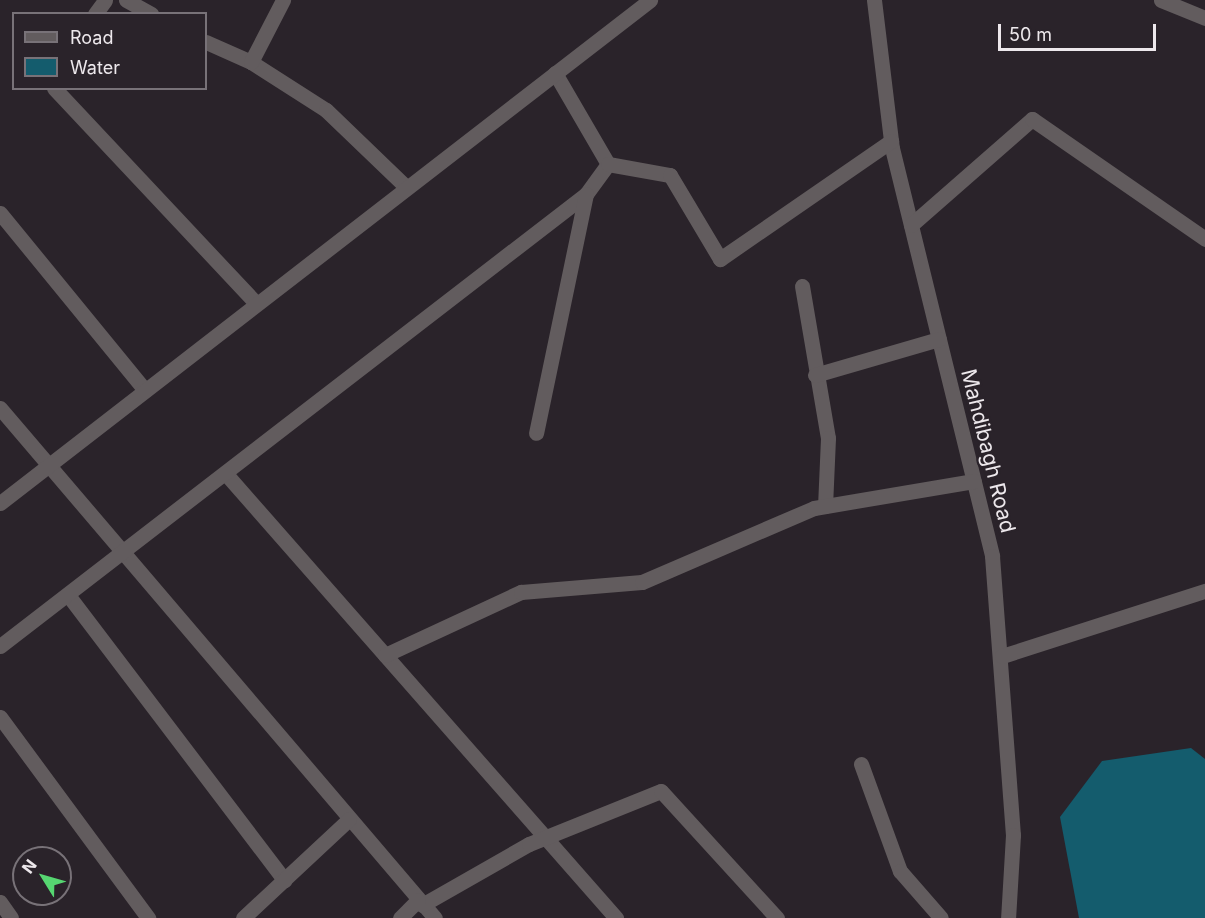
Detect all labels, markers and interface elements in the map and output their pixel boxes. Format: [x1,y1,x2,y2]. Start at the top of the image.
legend [12,12,207,90]
scale bar [1001,12,1158,50]
text: 50 m [1009,24,1052,45]
text: Road [70,27,113,48]
text: Water [70,57,120,78]
street label: Mahdibagh Road [955,367,1021,535]
north arrow [12,846,72,906]
text: N [18,855,41,877]

